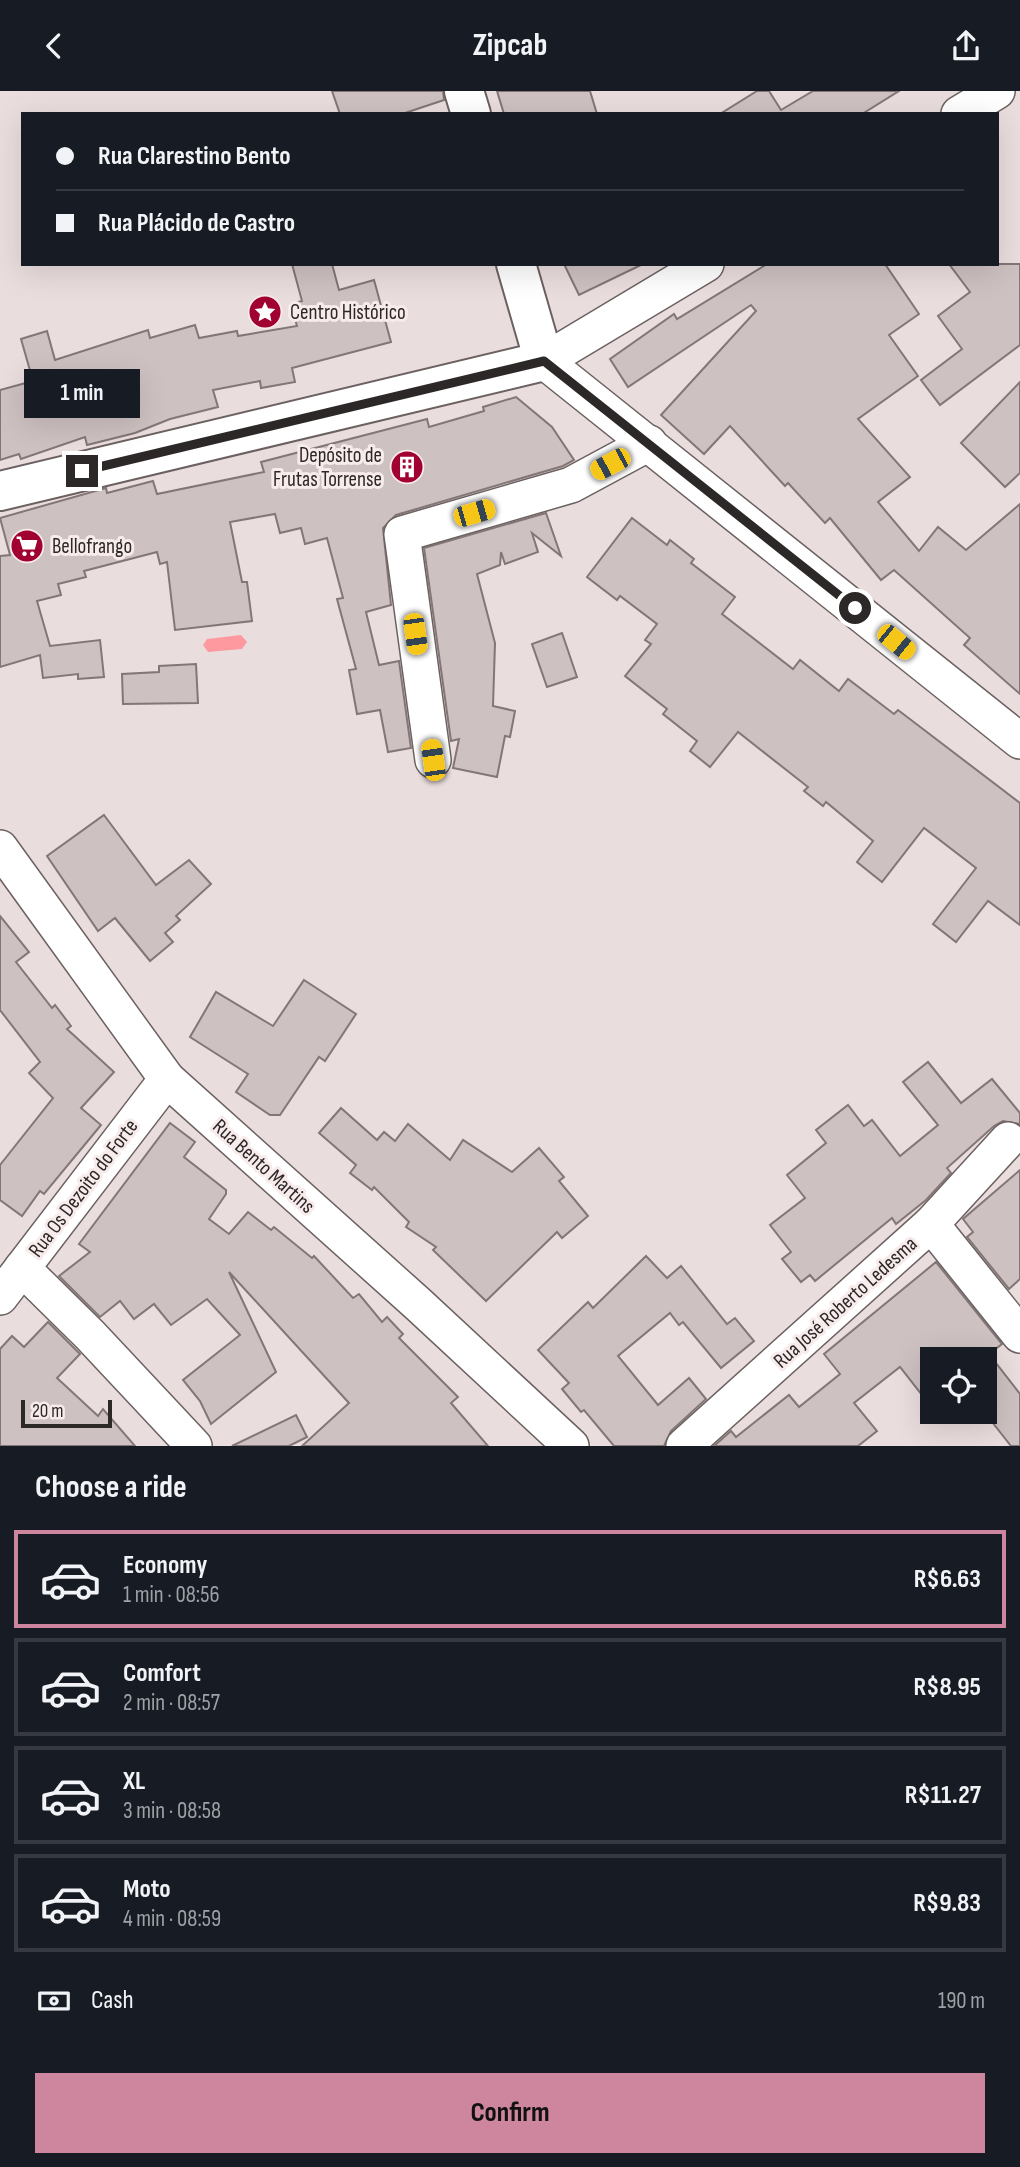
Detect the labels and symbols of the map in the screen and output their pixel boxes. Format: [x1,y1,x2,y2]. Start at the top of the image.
place icon: Centro Histórico [246,293,284,331]
place label: Centro Histórico [290,300,406,325]
callout: 1 min [24,369,140,419]
place label: Depósito de Frutas Torrense [273,443,382,492]
car [587,445,634,483]
building icon: Depósito de Frutas Torrense [388,448,426,486]
route end [66,455,98,487]
car [451,497,498,529]
supermarket icon: Bellofrango [8,527,46,565]
place label: Bellofrango [52,534,132,559]
route start [839,592,871,624]
car [402,612,429,656]
car [874,621,919,663]
car [420,738,447,782]
street label: Rua Os Dezoito do Forte [23,1114,143,1262]
street label: Rua Bento Martins [207,1114,320,1219]
street label: Rua José Roberto Ledesma [768,1231,922,1373]
scale bar [21,1397,112,1429]

